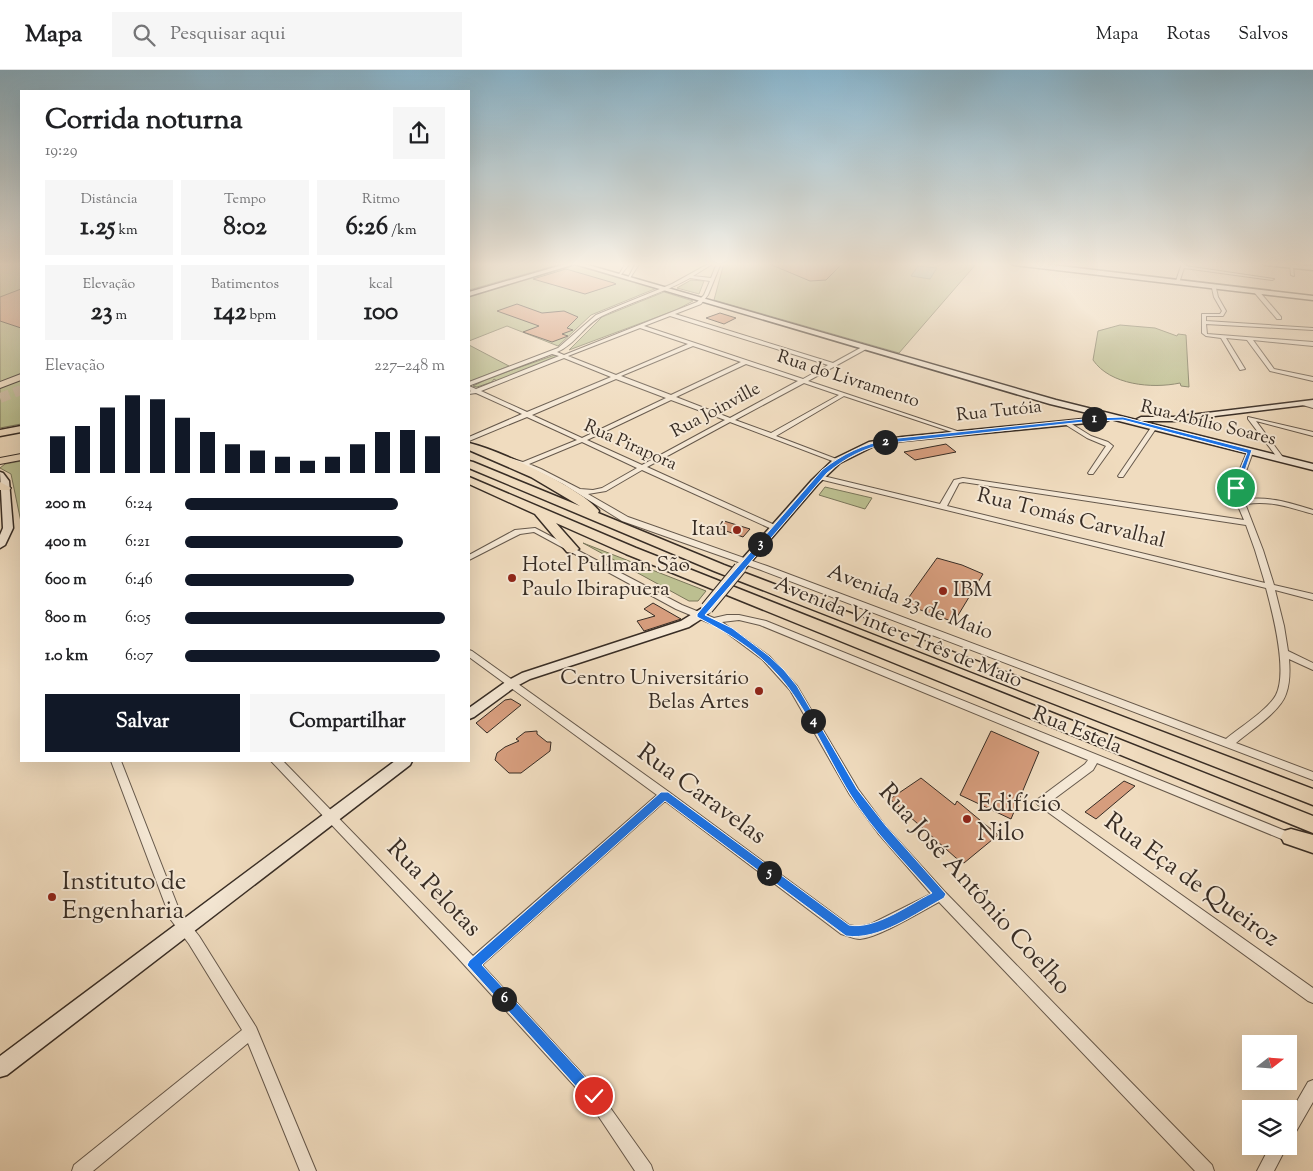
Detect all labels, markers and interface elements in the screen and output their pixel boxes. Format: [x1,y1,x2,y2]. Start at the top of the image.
search box [112,12,462,57]
text: Mapa [25,18,82,52]
icon: search [130,21,158,49]
text: Pesquisar aqui [170,21,286,48]
text: Mapa [1096,22,1139,48]
text: Rotas [1167,22,1210,48]
text: Salvos [1238,22,1288,48]
text: Corrida noturna [45,101,243,141]
button: share [393,107,445,159]
text: 19:29 [45,140,77,163]
text: Distância [81,190,137,210]
text: Tempo [224,190,266,210]
text: Ritmo [362,190,400,210]
text: 1.25 [80,210,115,246]
text: 8:02 [223,210,267,246]
text: 6:26 [345,210,388,246]
text: km [115,221,138,241]
text: /km [388,221,417,241]
text: Elevação [83,275,135,295]
text: Batimentos [211,275,279,295]
text: kcal [369,275,393,295]
text: 23 [91,295,113,331]
text: 142 [214,295,246,331]
text: 100 [364,295,398,331]
text: m [113,306,127,326]
text: bpm [246,306,276,326]
street label: Rua do Livramento [773,345,923,415]
text: Elevação [45,355,105,378]
text: 227–248 m [374,355,445,378]
street label: Rua Joinville [667,377,765,445]
street label: Rua Tutóia [955,395,1043,429]
street label: Rua Abílio Soares [1137,395,1279,453]
pin: 1 [1082,406,1106,432]
text: 1 [1092,409,1097,429]
street label: Rua Pirapora [579,414,681,478]
pin: 2 [872,430,898,454]
text: 2 [882,432,889,452]
pin [1215,467,1257,509]
icon: arrive [1222,474,1250,502]
street label: Rua Tomás Carvalhal [974,481,1168,557]
text: 200 m [45,493,86,516]
text: 6:24 [125,493,153,516]
place label: Itaú [691,515,727,545]
marker: Itaú [731,524,743,536]
text: 400 m [45,531,87,554]
text: 6:21 [125,531,150,554]
pin: 3 [748,532,772,556]
text: 3 [758,534,763,554]
place label: Hotel Pullman São Paulo Ibirapuera [522,551,690,605]
street label: Avenida 23 de Maio [823,558,997,648]
text: 600 m [45,569,87,592]
text: 6:46 [125,569,153,592]
street label: Avenida Vinte e Três de Maio [769,569,1027,697]
marker: Hotel Pullman São Paulo Ibirapuera [506,572,518,584]
place label: IBM [953,576,992,606]
marker: IBM [937,585,949,597]
text: 800 m [45,607,87,630]
text: 6:05 [125,607,151,630]
text: 1.0 km [45,645,88,668]
text: 6:07 [125,645,153,668]
place label: Centro Universitário Belas Artes [560,664,749,718]
marker: Centro Universitário Belas Artes [753,685,765,697]
button: Salvar [45,694,240,752]
button: Compartilhar [250,694,445,752]
street label: Rua Estela [1028,699,1127,763]
pin: 4 [800,708,826,734]
text: 4 [810,711,817,731]
street label: Rua Caravelas [629,736,773,854]
street label: Rua José Antônio Coelho [869,776,1079,1004]
place label: Edifício Nilo [977,787,1061,852]
street label: Rua Eça de Queiroz [1096,805,1286,957]
marker: Edifício Nilo [961,813,973,825]
street label: Rua Pelotas [377,832,489,946]
pin: 5 [756,860,782,886]
text: 5 [767,863,772,883]
place label: Instituto de Engenharia [62,865,186,930]
marker: Instituto de Engenharia [46,891,58,903]
pin: 6 [492,986,516,1012]
text: 6 [501,989,508,1009]
north arrow [1242,1035,1298,1090]
map controls [1242,1035,1297,1155]
pin [573,1075,615,1117]
icon: check [580,1082,608,1110]
button: layers [1242,1100,1297,1155]

